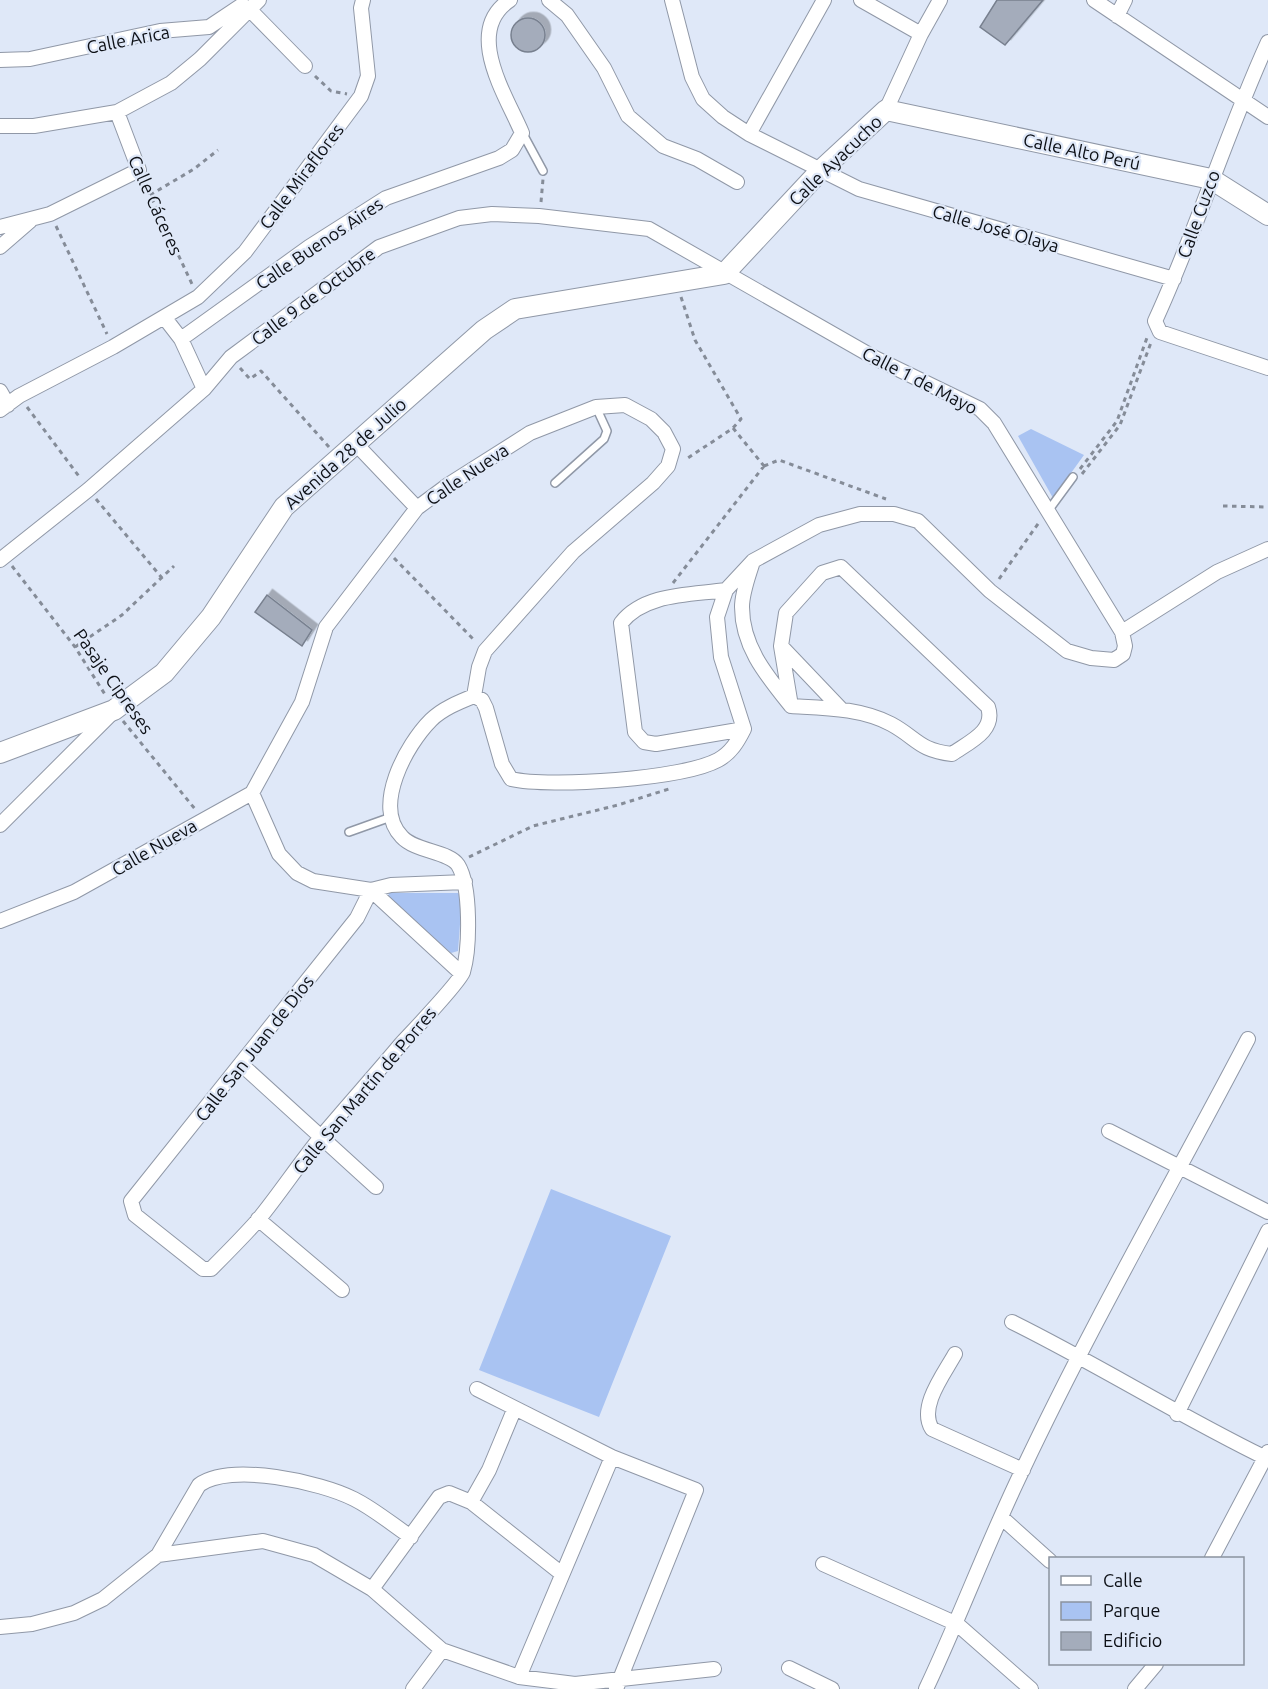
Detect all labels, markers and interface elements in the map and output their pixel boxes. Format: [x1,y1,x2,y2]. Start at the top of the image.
street label: Calle Arica [85,21,171,57]
street label: Calle Ayacucho [784,111,886,209]
street label: Calle Miraflores [255,119,347,233]
street label: Calle Alto Perú [1022,129,1142,173]
street label: Calle Cáceres [125,152,187,258]
street label: Calle Cuzco [1173,167,1223,261]
street label: Calle Buenos Aires [252,193,386,293]
street label: Calle José Olaya [930,200,1062,256]
street label: Calle 9 de Octubre [247,243,379,349]
street label: Calle 1 de Mayo [859,342,981,418]
street label: Avenida 28 de Julio [280,393,410,513]
street label: Calle Nueva [422,439,512,509]
street label: Pasaje Cipreses [70,625,158,738]
street label: Calle Nueva [108,815,200,879]
street label: Calle San Juan de Dios [191,971,317,1125]
street label: Calle San Martín de Porres [288,1002,440,1177]
legend [1049,1557,1244,1665]
text: Calle [1103,1570,1143,1590]
text: Parque [1103,1600,1160,1620]
text: Edificio [1103,1630,1162,1650]

